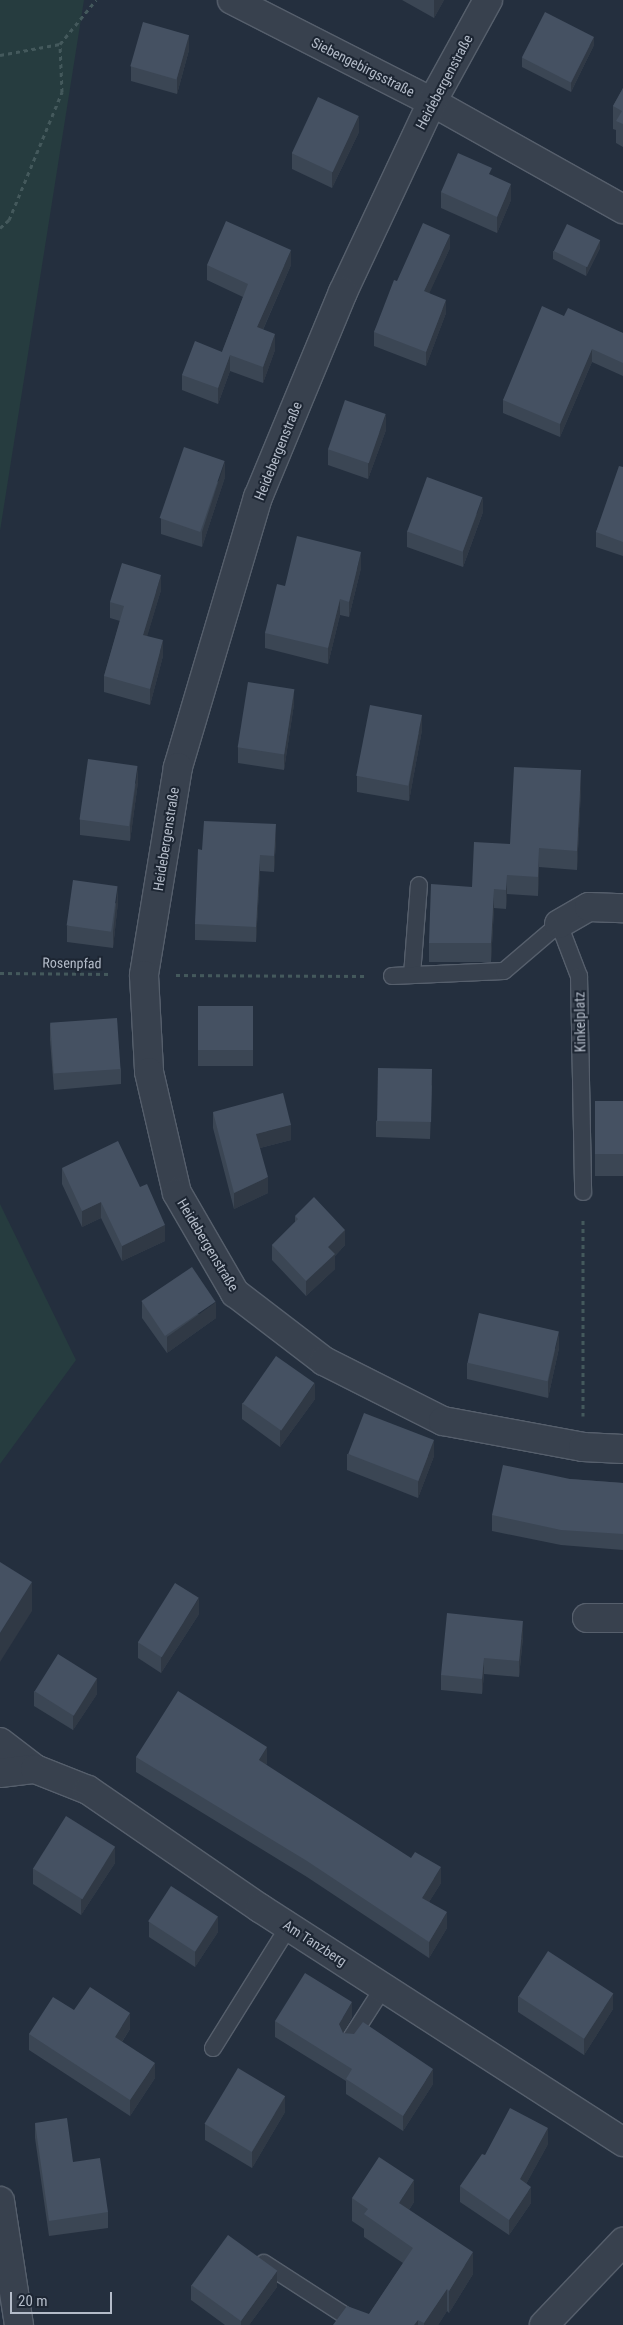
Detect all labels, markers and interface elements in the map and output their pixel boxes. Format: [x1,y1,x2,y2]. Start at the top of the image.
street label: Heidebergenstraße [412,32,476,132]
street label: Siebengebirgsstraße [309,34,417,100]
street label: Heidebergenstraße [251,399,305,503]
street label: Heidebergenstraße [149,786,183,892]
street label: Rosenpfad [42,954,102,972]
street label: Kinkelplatz [571,992,589,1052]
street label: Heidebergenstraße [174,1196,242,1294]
street label: Am Tanzberg [280,1916,350,1970]
scale bar [12,2282,115,2314]
text: 20 m [18,2292,48,2310]

